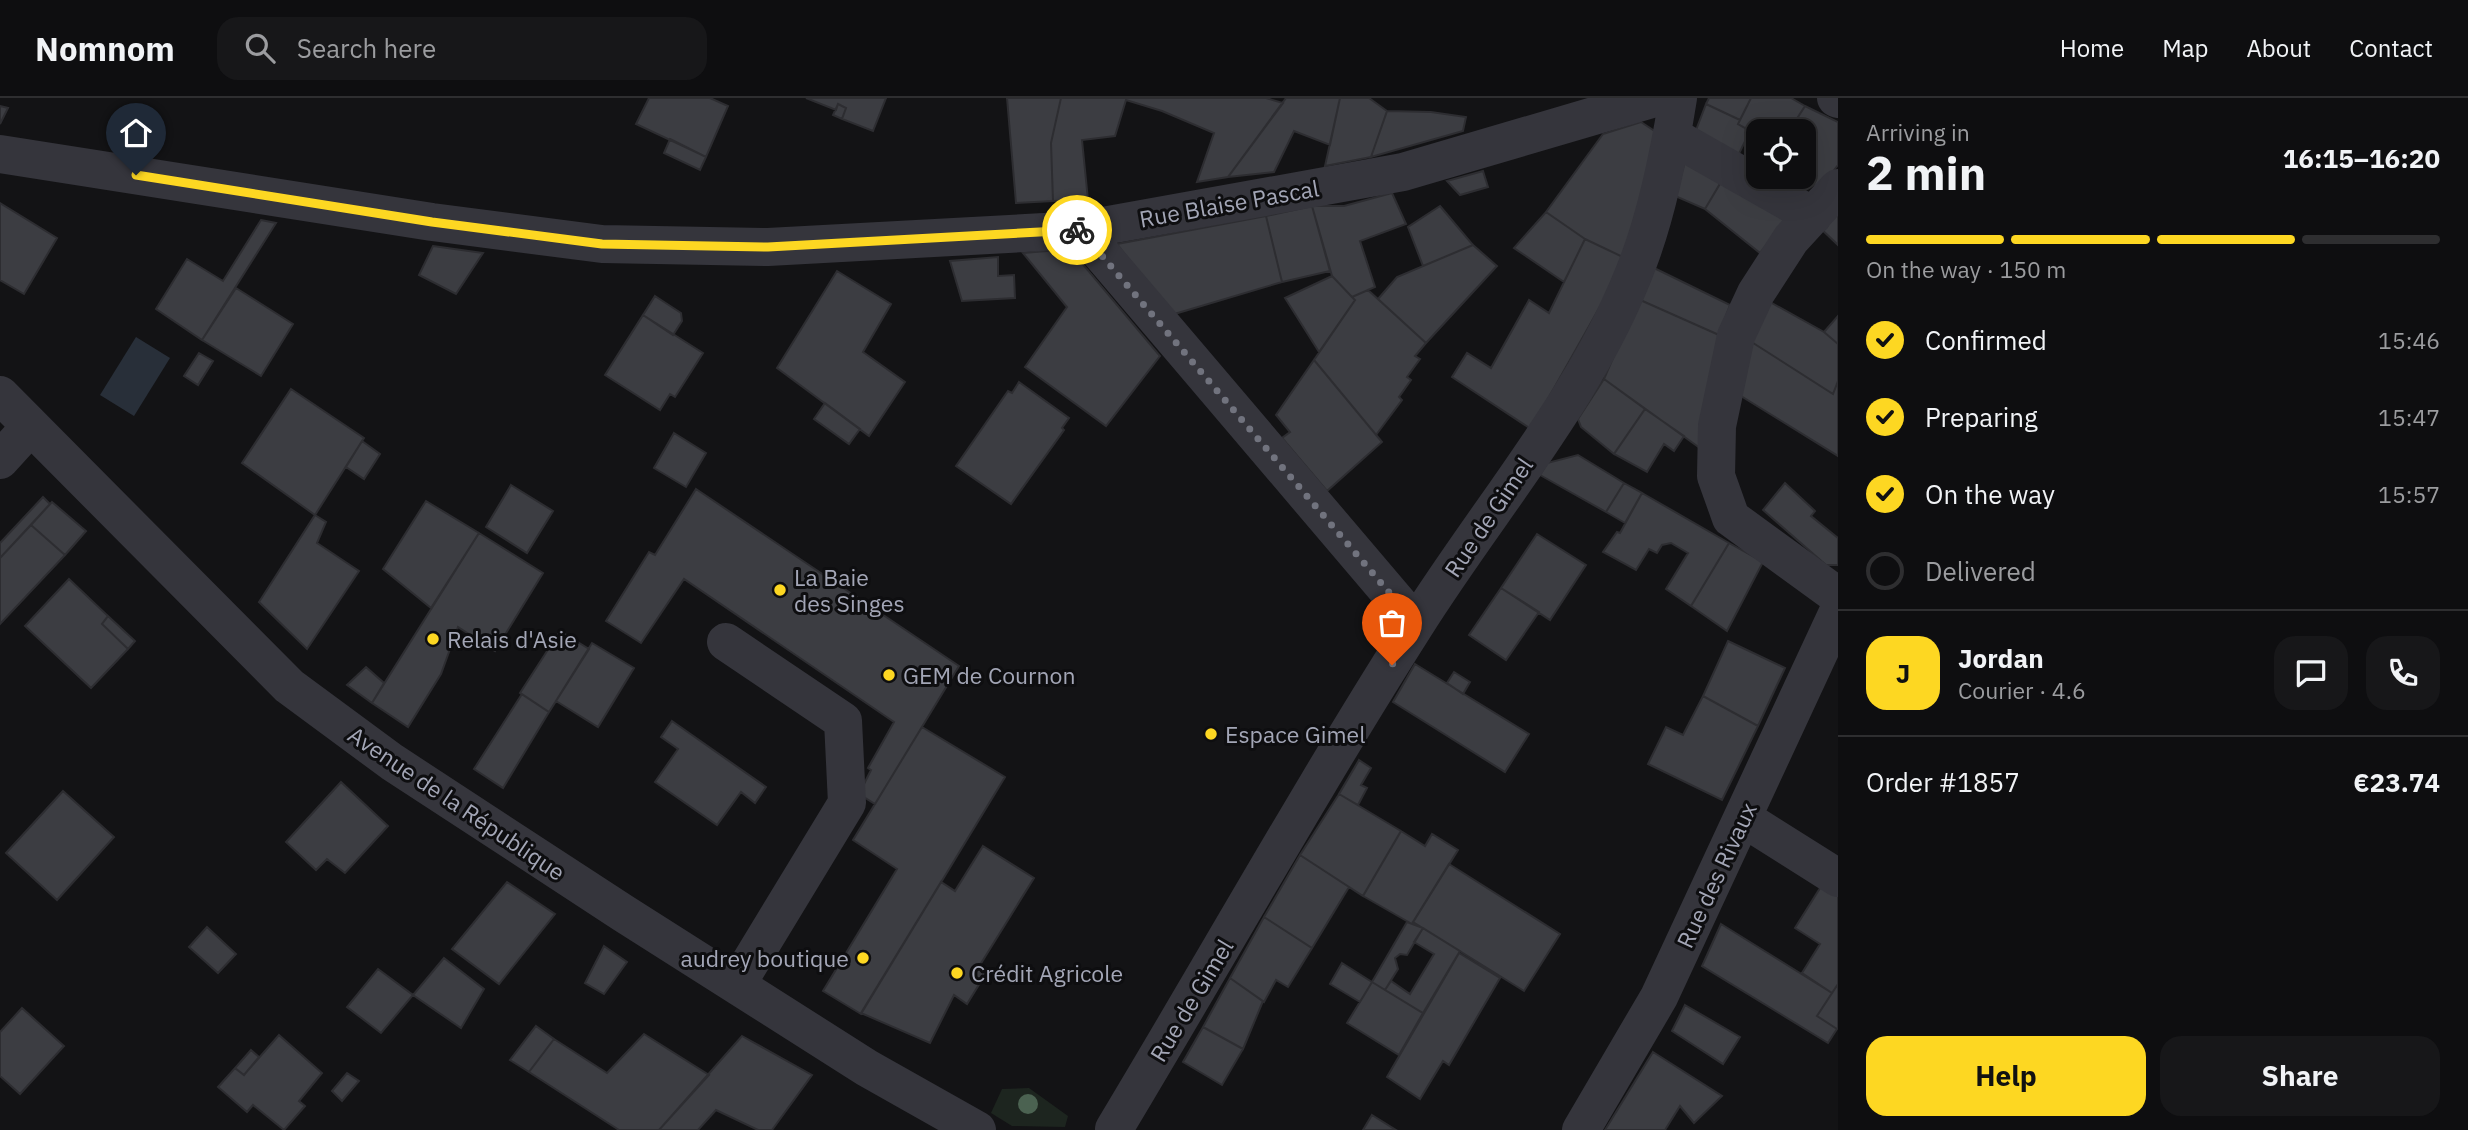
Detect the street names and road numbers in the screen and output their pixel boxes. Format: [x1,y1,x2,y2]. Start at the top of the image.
street label: Rue Blaise Pascal [1137,172,1321,234]
street label: Rue de Gimel [1437,451,1539,583]
street label: Avenue de la République [343,719,571,887]
street label: Rue des Rivaux [1669,797,1763,952]
street label: Rue de Gimel [1143,933,1239,1067]

